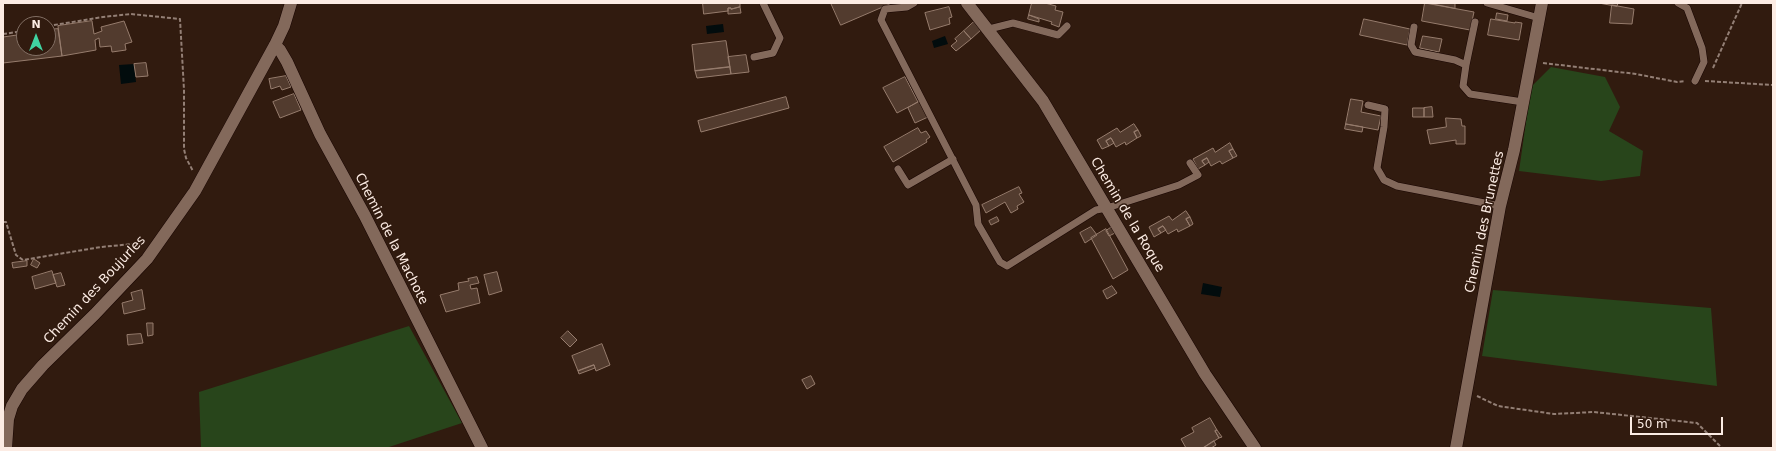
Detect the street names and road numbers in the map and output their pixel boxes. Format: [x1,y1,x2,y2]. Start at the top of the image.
street label: Chemin des Brunettes [1462,150,1508,294]
street label: Chemin de la Roque [1087,155,1167,275]
street label: Chemin de la Machote [351,171,431,307]
street label: Chemin des Boujurles [41,233,149,347]

